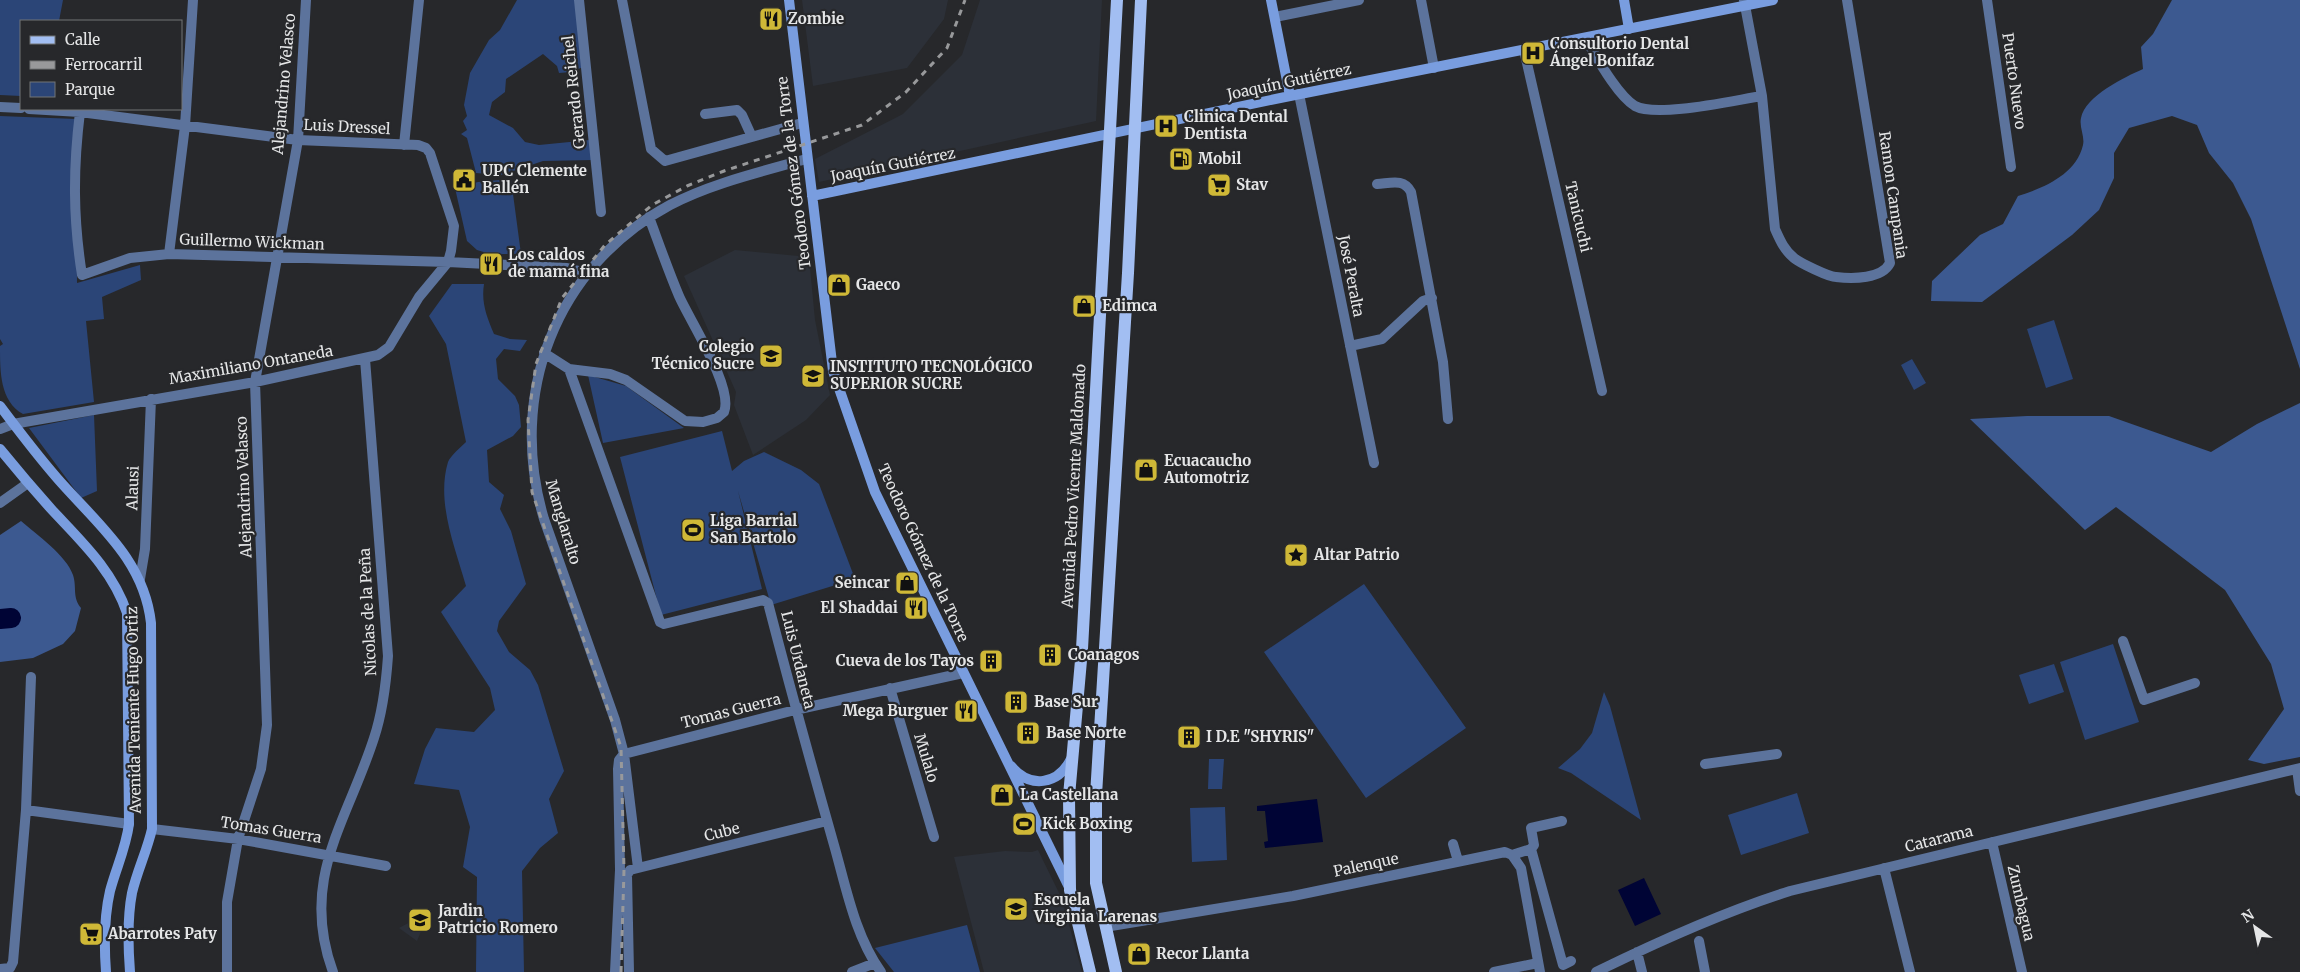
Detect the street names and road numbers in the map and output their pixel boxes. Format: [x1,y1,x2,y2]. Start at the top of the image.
street label: Alejandrino Velasco [268,12,299,156]
street label: Puerto Nuevo [1998,31,2031,131]
street label: Gerardo Reichel [558,34,589,150]
street label: Joaquín Gutiérrez [1224,59,1353,104]
street label: Teodoro Gómez de la Torre [772,75,815,271]
street label: Luis Dressel [303,115,391,138]
street label: Ramon Campania [1875,130,1912,260]
street label: Joaquín Gutiérrez [828,143,957,186]
street label: Tanicuchi [1561,180,1596,254]
street label: Guillermo Wickman [179,229,325,254]
street label: José Peralta [1334,232,1369,319]
street label: Maximiliano Ontaneda [167,341,334,388]
street label: Avenida Pedro Vicente Maldonado [1058,363,1089,610]
street label: Alejandrino Velasco [232,416,256,559]
street label: Teodoro Gómez de la Torre [874,461,973,645]
street label: Alausi [122,465,143,512]
street label: Manglaralto [542,477,585,567]
street label: Nicolas de la Peña [355,548,380,676]
street label: Avenida Teniente Hugo Ortiz [122,606,145,815]
street label: Luis Urdaneta [777,609,820,711]
street label: Tomas Guerra [679,689,783,732]
street label: Mulalo [910,731,943,785]
street label: Tomas Guerra [219,812,323,847]
street label: Cube [702,818,742,845]
street label: Catarama [1903,821,1975,856]
street label: Palenque [1332,848,1400,881]
street label: Zumbagua [2004,863,2039,943]

